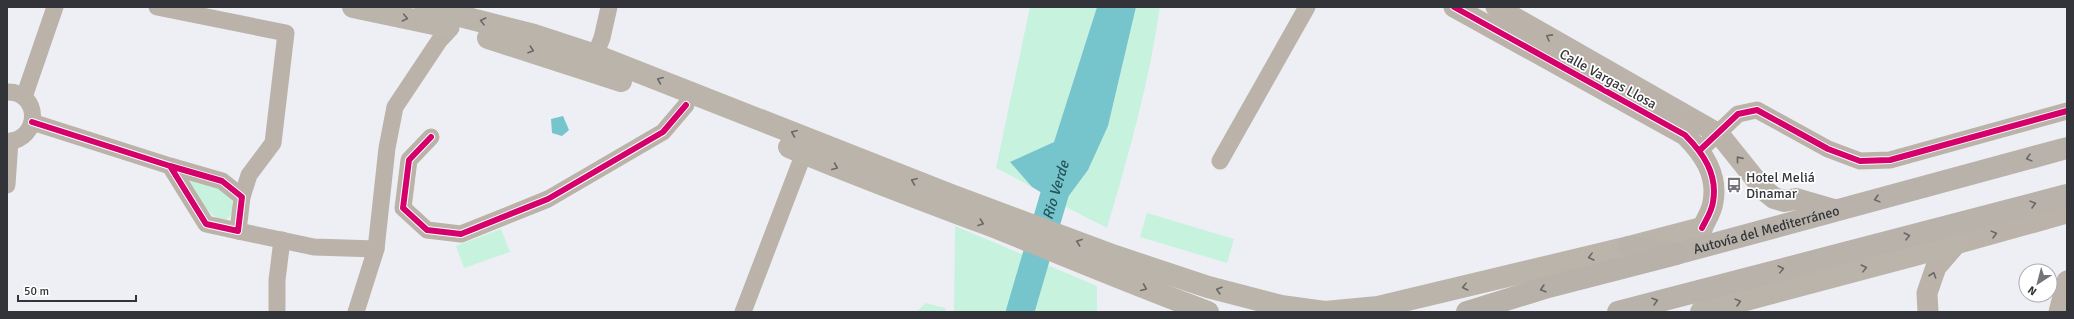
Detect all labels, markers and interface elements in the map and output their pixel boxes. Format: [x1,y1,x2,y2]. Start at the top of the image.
one-way arrow [402,13,408,22]
one-way arrow [480,18,486,26]
one-way arrow [1546,34,1554,42]
one-way arrow [527,45,534,54]
street label: Calle Vargas Llosa [1556,45,1660,113]
one-way arrow [656,77,663,85]
one-way arrow [790,130,797,138]
one-way arrow [2026,153,2033,162]
water label: Rio Verde [1039,157,1073,222]
one-way arrow [1737,157,1744,164]
one-way arrow [831,162,838,170]
place label: Hotel Meliá Dinamar [1746,169,1815,202]
bus stop icon: Hotel Meliá Dinamar [1725,176,1743,194]
one-way arrow [911,178,919,186]
one-way arrow [1873,194,1880,202]
one-way arrow [2029,200,2036,209]
street label: Autovía del Mediterráneo [1691,202,1841,257]
one-way arrow [978,218,985,226]
one-way arrow [1990,230,1997,239]
one-way arrow [1904,233,1910,241]
one-way arrow [1075,239,1082,247]
one-way arrow [1588,252,1594,260]
north arrow [2018,263,2058,303]
one-way arrow [1860,264,1867,273]
one-way arrow [1778,265,1784,273]
one-way arrow [1928,271,1937,278]
scale bar [18,277,136,303]
one-way arrow [1462,283,1468,291]
text: N [2025,283,2039,298]
text: 50 m [24,284,49,299]
one-way arrow [1141,284,1148,292]
one-way arrow [1540,284,1547,293]
one-way arrow [1215,286,1222,295]
one-way arrow [1652,297,1659,306]
one-way arrow [1734,298,1741,307]

